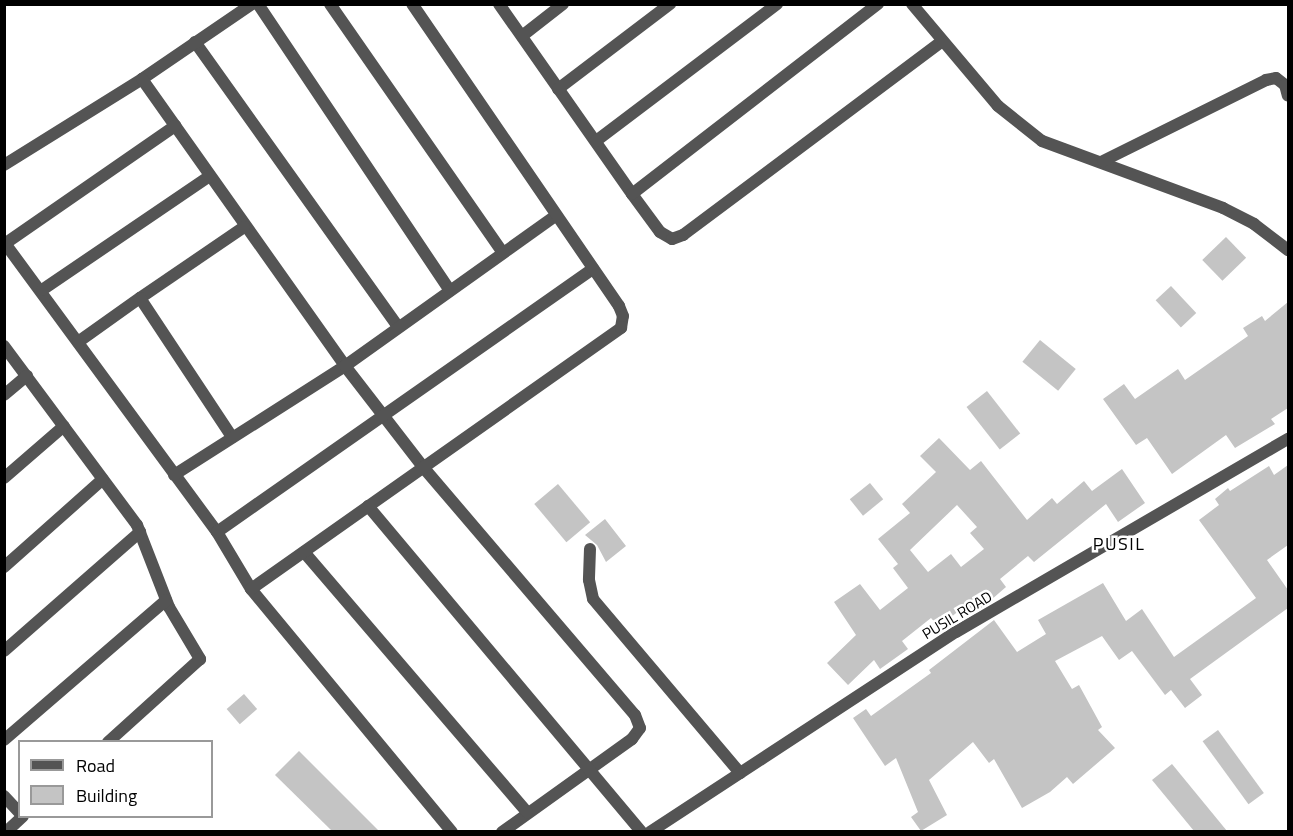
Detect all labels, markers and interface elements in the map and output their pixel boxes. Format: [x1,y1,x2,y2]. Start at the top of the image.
district label: PUSIL [1093,533,1145,555]
street label: PUSIL ROAD [919,587,995,643]
legend [18,740,213,818]
text: Road [76,752,115,779]
text: Building [76,782,137,809]

